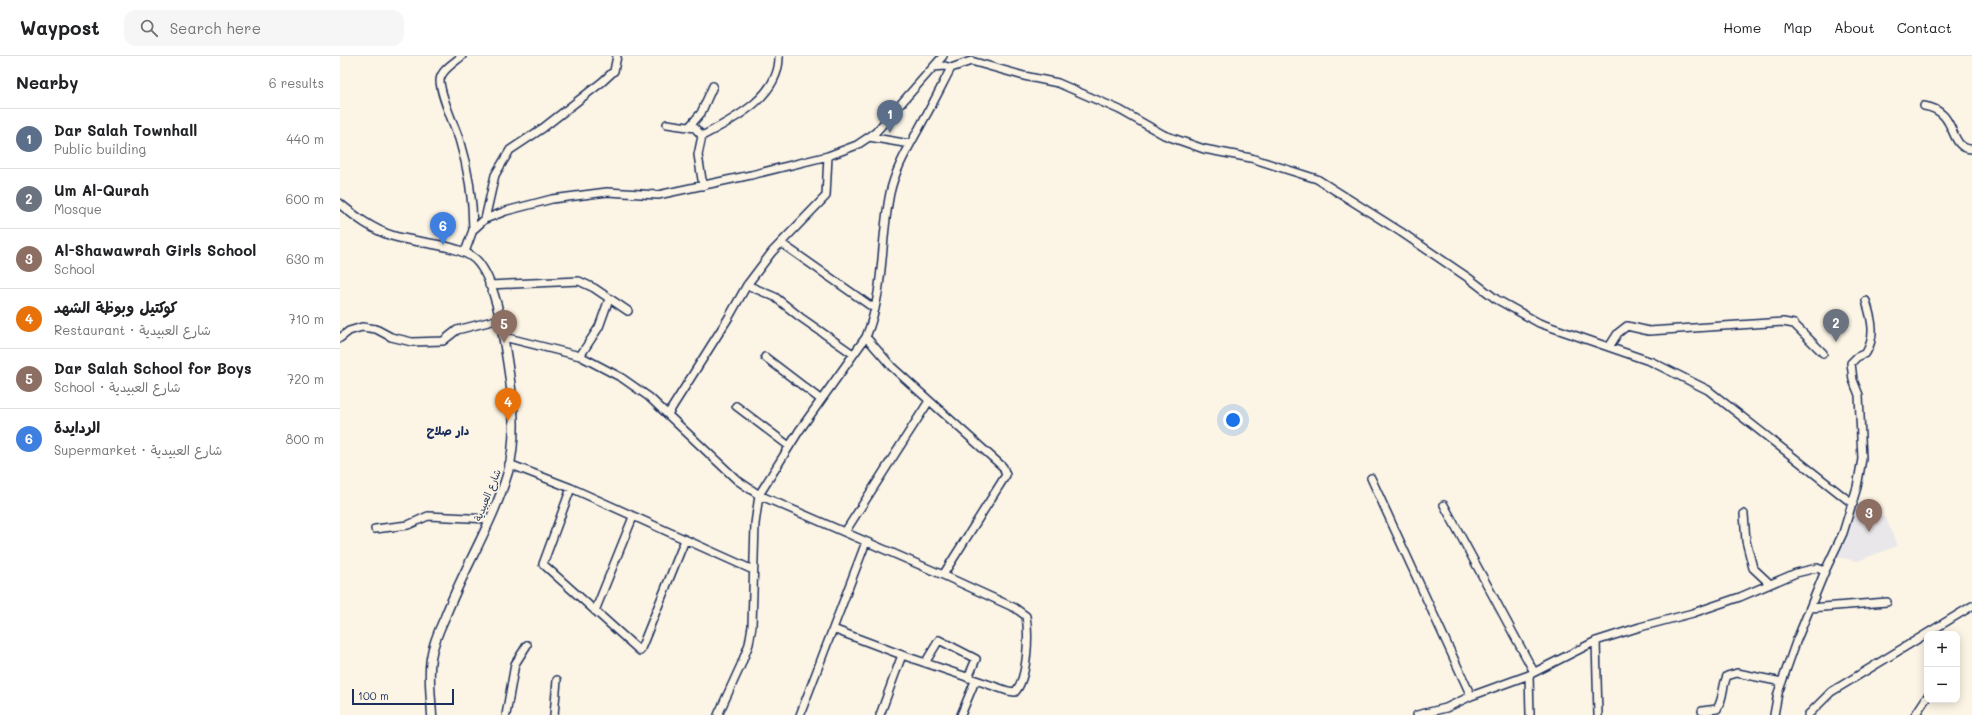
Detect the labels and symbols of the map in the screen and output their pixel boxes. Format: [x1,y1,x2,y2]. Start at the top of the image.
pin: 1 [877,100,903,133]
pin: 6 [430,212,456,245]
pin: 2 [1823,309,1849,342]
pin: 5 [491,310,517,343]
pin: 4 [495,388,521,421]
your location [1223,410,1243,430]
district label: دار صلاح [427,422,470,439]
street label: شارع العبيدية [470,467,505,524]
pin: 3 [1856,499,1882,532]
scale bar [352,687,454,706]

